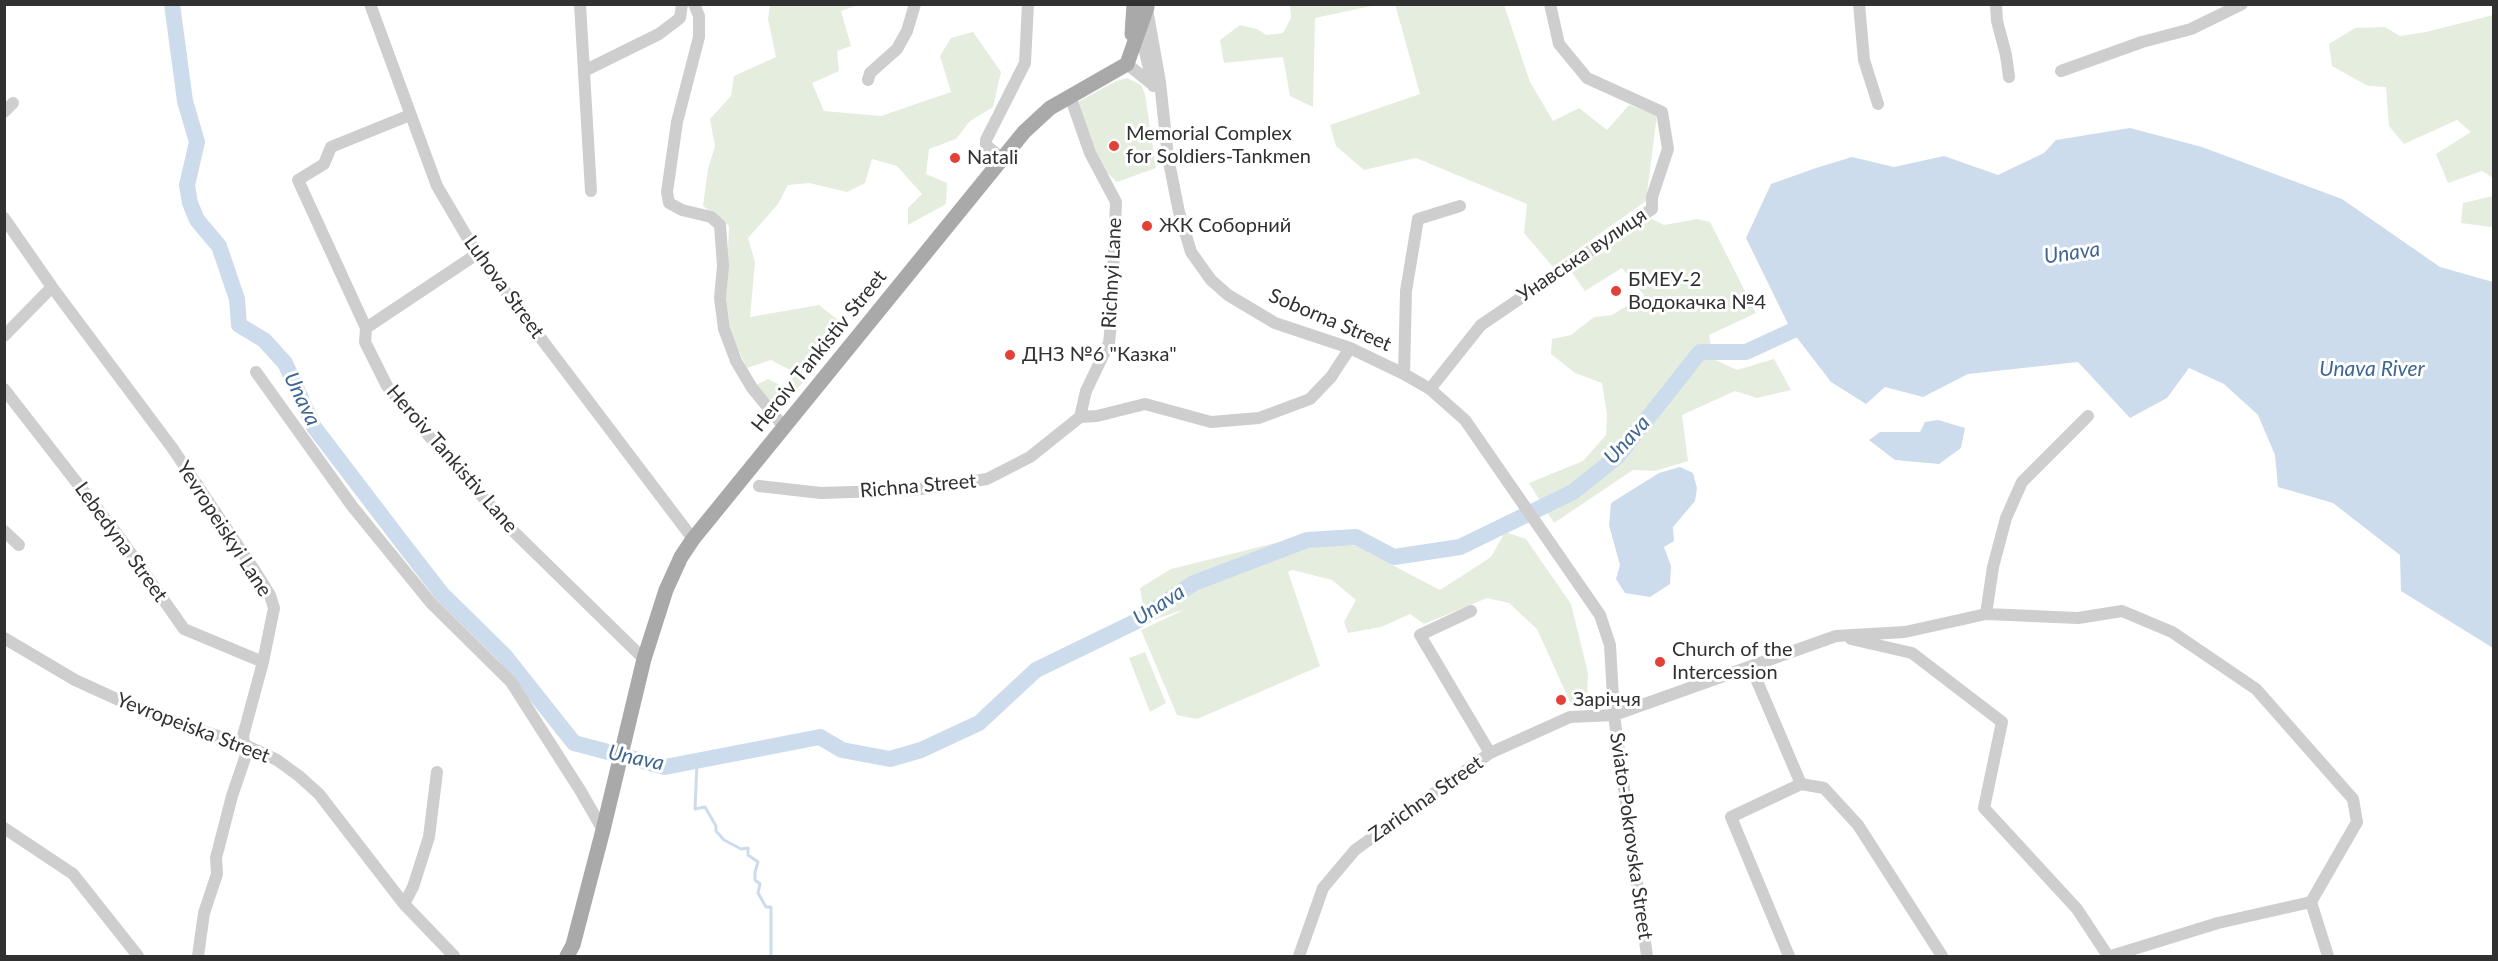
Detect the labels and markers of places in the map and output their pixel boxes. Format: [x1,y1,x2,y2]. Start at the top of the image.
place label: Memorial Complex for Soldiers-Tankmen [1126,122,1311,169]
marker: Memorial Complex for Soldiers-Tankmen [1107,139,1121,153]
place label: Natali [967,146,1018,170]
marker: Natali [948,151,962,165]
place label: ЖК Соборний [1159,214,1291,238]
marker: ЖК Соборний [1140,219,1154,233]
place label: БМЕУ-2 Водокачка №4 [1628,268,1766,315]
marker: БМЕУ-2 Водокачка №4 [1609,284,1623,298]
place label: ДНЗ №6 "Казка" [1022,343,1177,367]
marker: ДНЗ №6 "Казка" [1003,348,1017,362]
place label: Church of the Intercession [1672,638,1793,685]
marker: Church of the Intercession [1653,655,1667,669]
place label: Заріччя [1573,688,1641,712]
marker: Заріччя [1554,693,1568,707]

